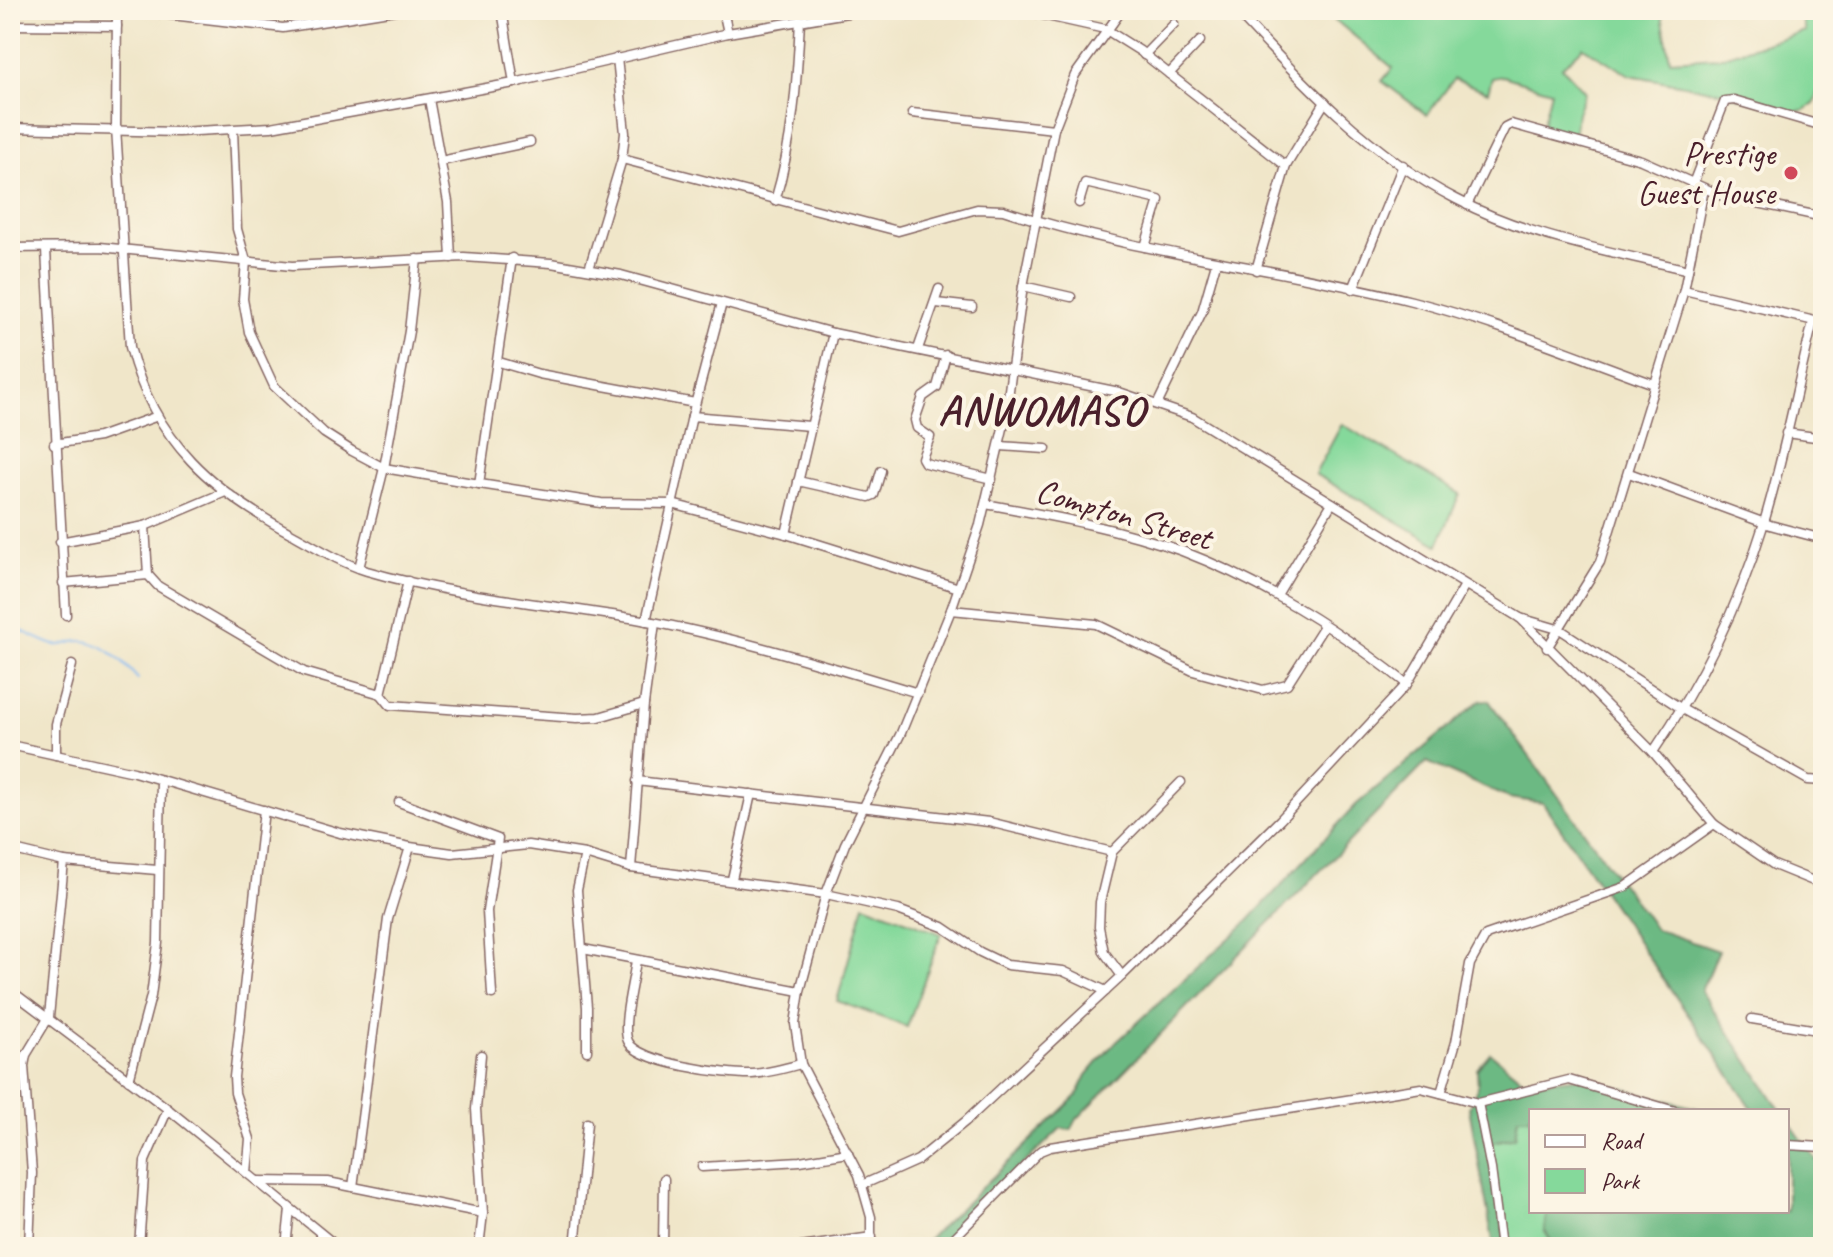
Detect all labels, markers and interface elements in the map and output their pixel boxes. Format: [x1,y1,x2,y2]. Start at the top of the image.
place label: Prestige Guest House [1637,132,1777,214]
marker: Prestige Guest House [1782,164,1800,182]
district label: ANWOMASO [938,384,1150,437]
street label: Compton Street [1032,469,1220,561]
legend [1529,1109,1789,1213]
text: Road [1601,1126,1645,1156]
text: Park [1601,1166,1641,1196]

